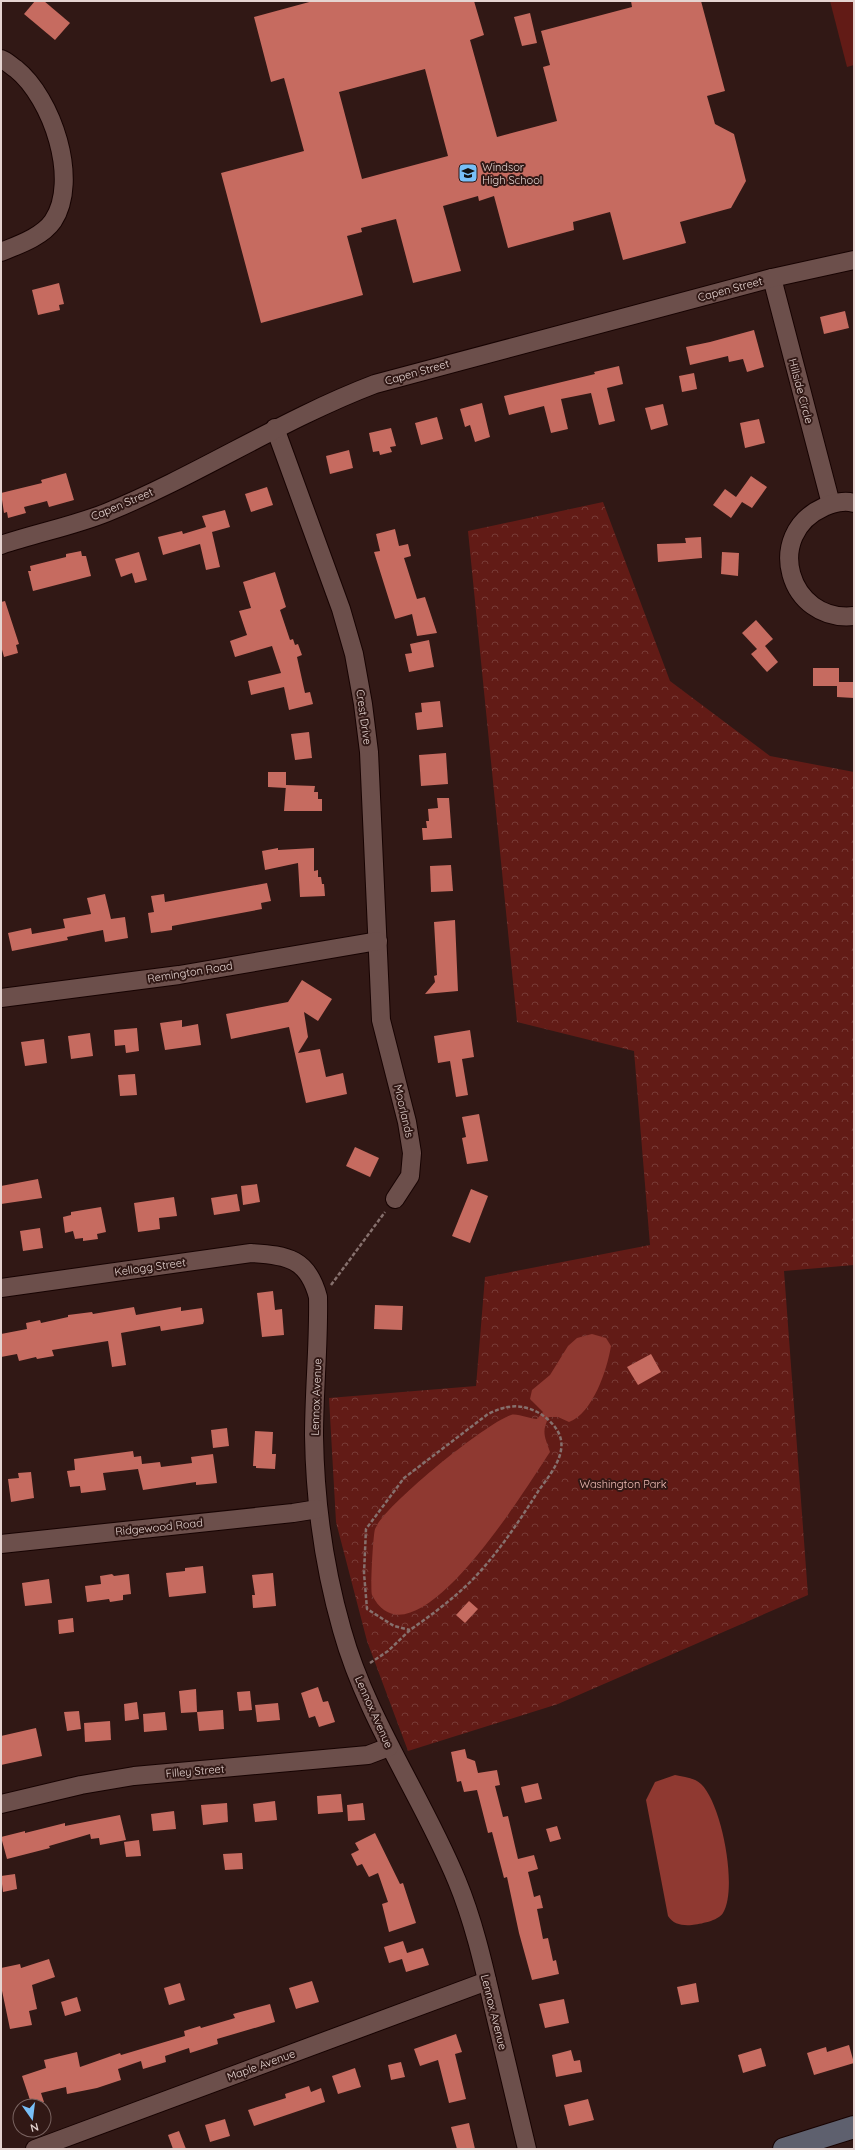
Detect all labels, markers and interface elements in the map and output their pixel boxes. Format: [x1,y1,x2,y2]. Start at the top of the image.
place label: Windsor High School [482,160,542,187]
school or university icon: Windsor High School [457,162,479,184]
street label: Capen Street [696,274,764,304]
street label: Capen Street [383,356,451,388]
street label: Hillside Circle [786,357,816,425]
street label: Capen Street [89,485,155,523]
street label: Crest Drive [353,688,375,746]
street label: Remington Road [146,958,234,986]
street label: Moorlands [391,1083,417,1139]
street label: Kellogg Street [113,1255,187,1279]
street label: Lennox Avenue [308,1358,324,1436]
park label: Washington Park [579,1477,667,1491]
street label: Ridgewood Road [115,1515,203,1539]
street label: Lennox Avenue [352,1674,396,1750]
street label: Filley Street [165,1761,225,1781]
street label: Lennox Avenue [478,1973,510,2051]
street label: Maple Avenue [225,2046,297,2084]
north arrow [12,2098,52,2138]
text: N [29,2120,40,2135]

